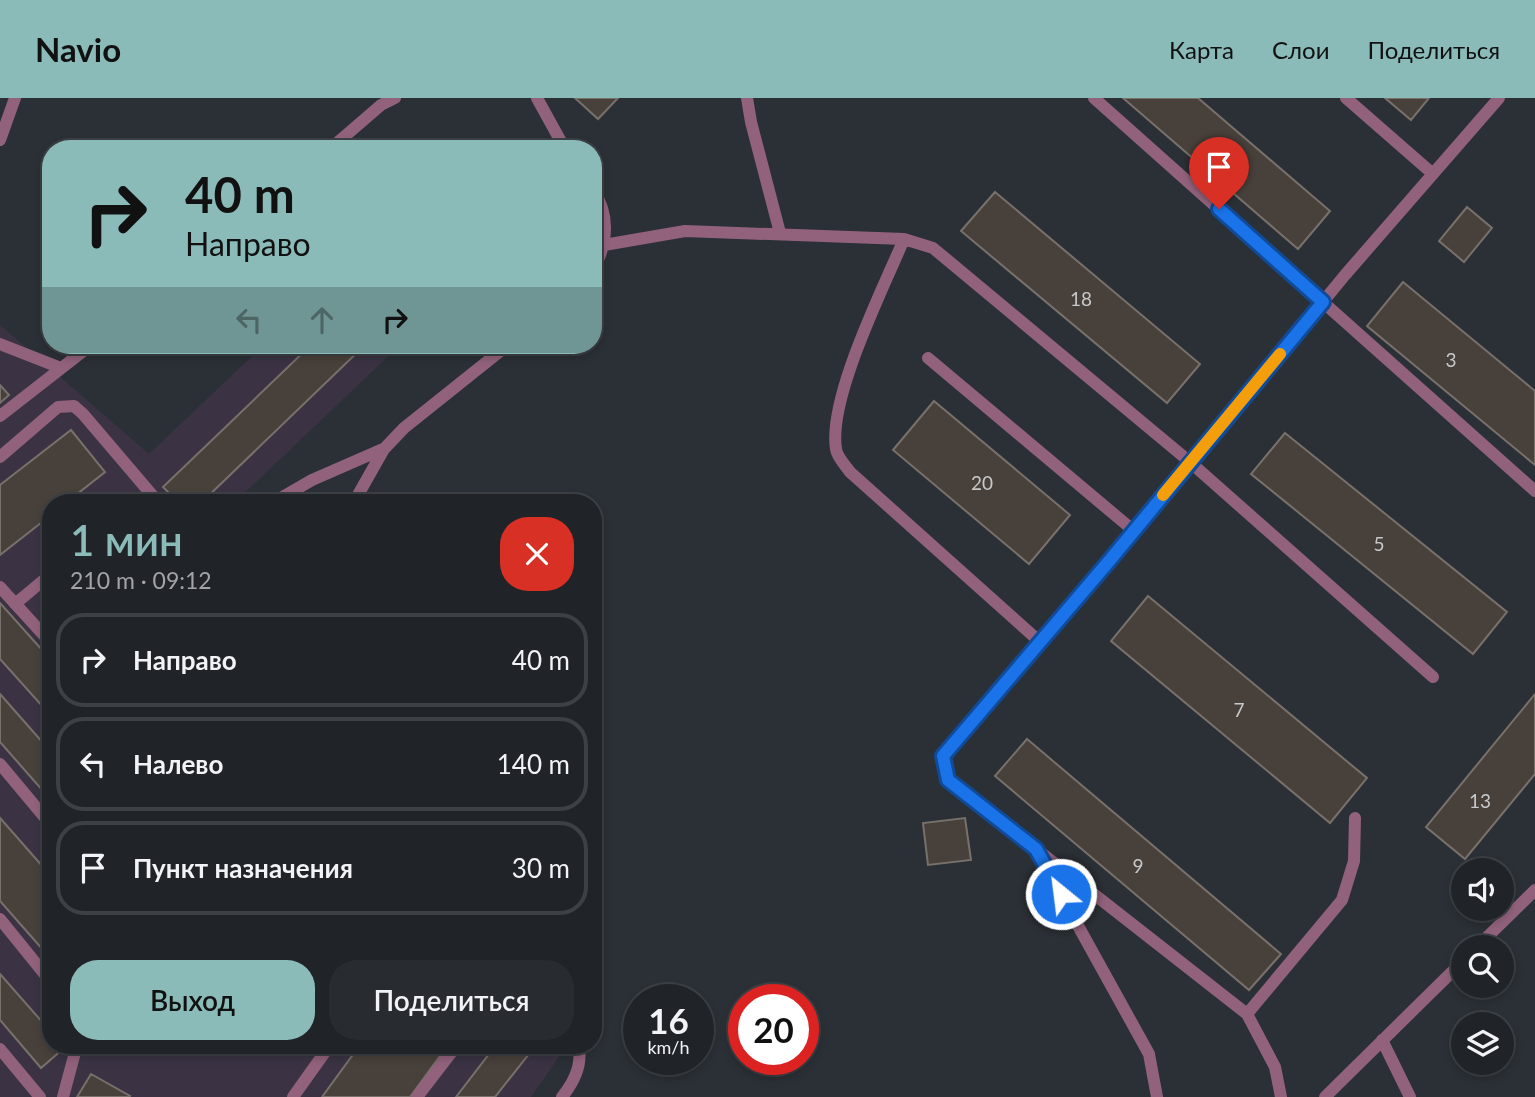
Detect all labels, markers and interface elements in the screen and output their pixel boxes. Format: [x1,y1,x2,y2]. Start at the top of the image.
text: Navio [35,29,121,69]
text: Карта [1169,35,1234,64]
text: Слои [1272,35,1329,64]
text: Поделиться [1367,35,1500,64]
pin [1189,137,1249,209]
icon: arrive [1200,148,1238,186]
text: 40 m [185,165,295,223]
icon: right [70,168,161,259]
text: Направо [185,224,311,263]
house number: 18 [1070,287,1092,310]
icon: left [230,301,268,339]
icon: ahead [303,301,341,339]
icon: right [376,301,414,339]
house number: 3 [1445,348,1457,371]
house number: 20 [971,471,993,494]
text: 1 мин [70,515,183,565]
button: close [500,517,574,591]
house number: 5 [1373,532,1385,555]
text: 210 m · 09:12 [70,566,212,594]
icon: right [74,641,112,679]
text: Направо [133,644,237,676]
text: 40 m [512,644,570,676]
house number: 7 [1233,698,1245,721]
icon: left [74,745,112,783]
text: Налево [133,748,223,780]
text: 140 m [497,748,570,780]
house number: 13 [1469,789,1491,812]
icon: arrive [74,849,112,887]
text: Пункт назначения [133,852,353,884]
text: 30 m [512,852,570,884]
house number: 9 [1132,854,1144,877]
position arrow [1024,857,1098,931]
map controls [1451,858,1514,1075]
button: sound [1451,858,1514,921]
button: search [1451,935,1514,998]
button: Выход [70,960,315,1040]
button: Поделиться [329,960,574,1040]
speed limit sign: 20 [728,984,819,1075]
text: 16 [648,999,689,1041]
button: layers [1451,1012,1514,1075]
text: km/h [647,1036,690,1058]

